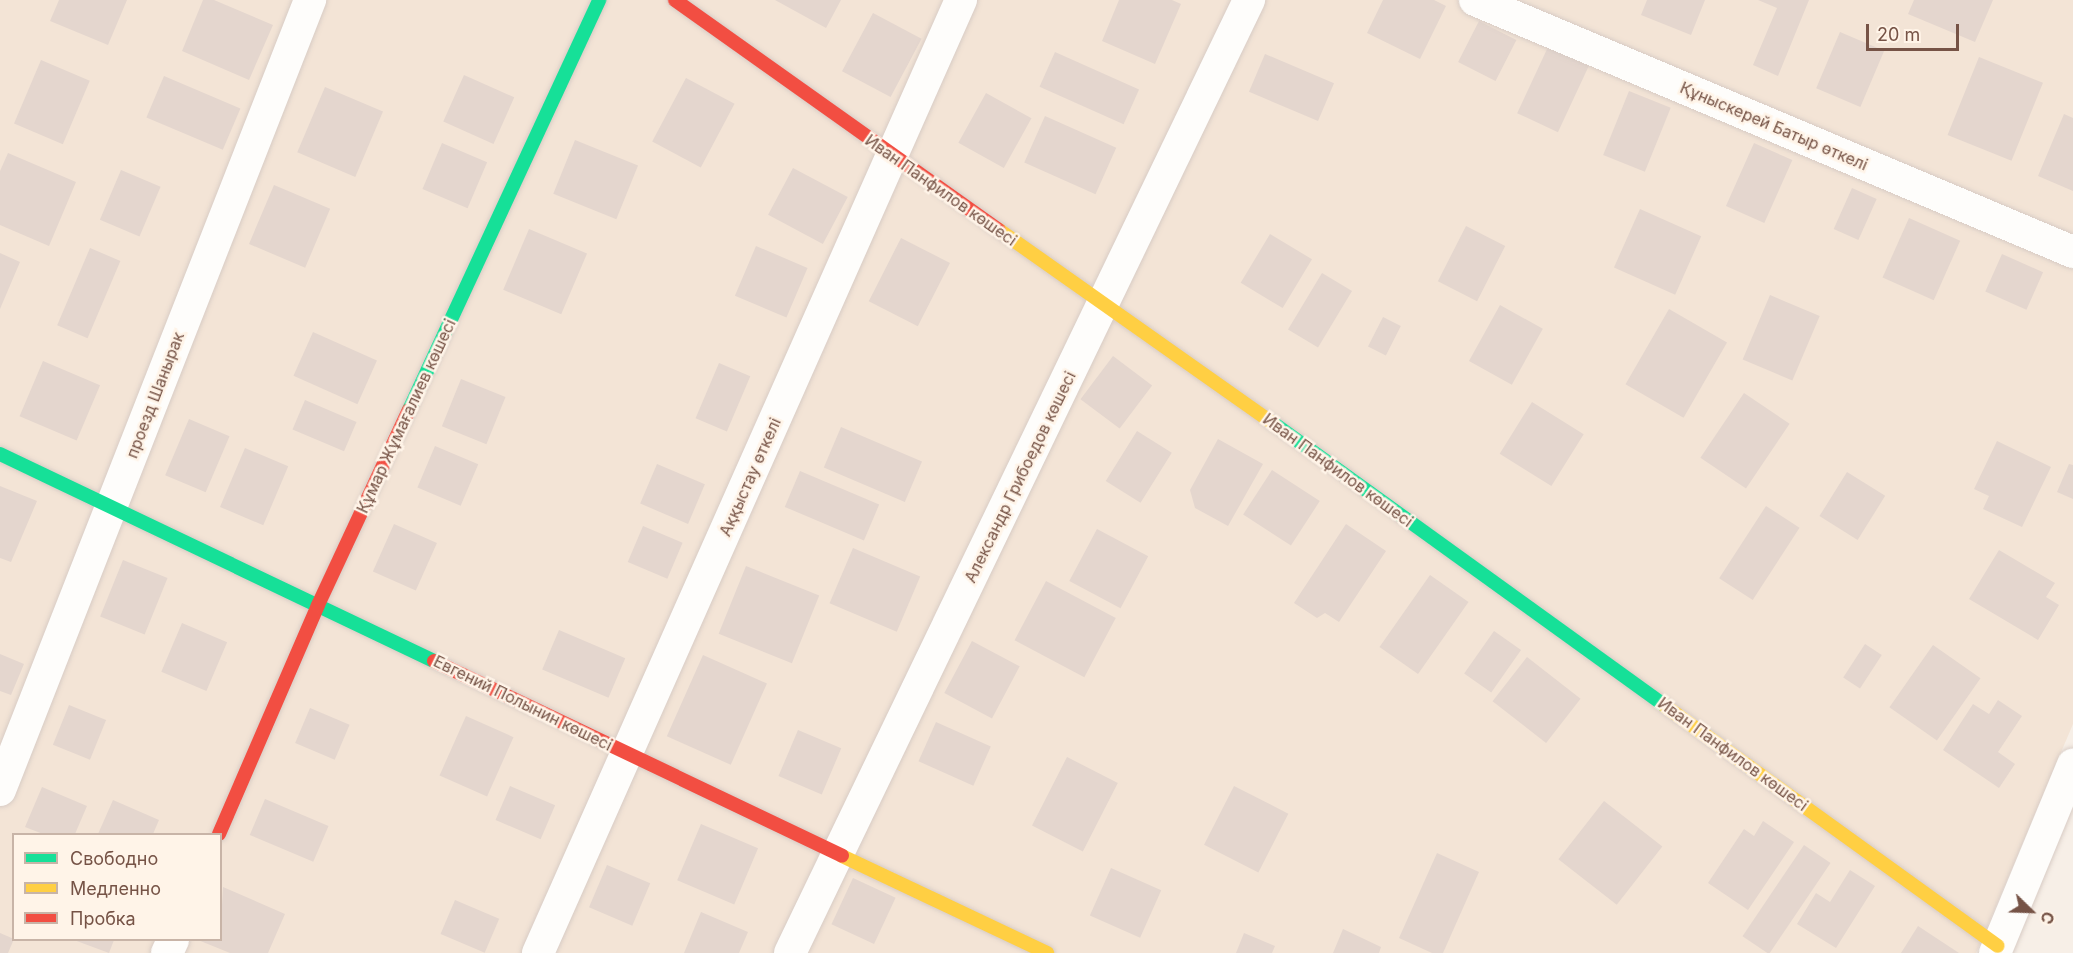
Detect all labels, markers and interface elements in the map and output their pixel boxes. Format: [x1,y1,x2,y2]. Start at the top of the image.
scale bar [1869,12,1962,50]
text: 20 m [1877,24,1920,45]
street label: Құныскерей Батыр өткелі [1677,78,1871,174]
street label: Иван Панфилов көшесі [862,130,1020,250]
street label: Құмар Жұмағалиев көшесі [353,316,459,516]
street label: проезд Шанырак [122,329,188,461]
street label: Александр Грибоедов көшесі [960,368,1080,586]
street label: Иван Панфилов көшесі [1259,409,1417,531]
street label: Аққыстау өткелі [715,415,785,539]
street label: Евгений Полынин көшесі [431,651,615,755]
street label: Иван Панфилов көшесі [1654,693,1812,815]
legend [12,833,222,941]
text: Свободно [70,848,158,869]
text: Медленно [70,878,161,899]
north arrow [2001,881,2061,941]
text: Пробка [70,908,136,929]
text: С [2036,909,2059,927]

